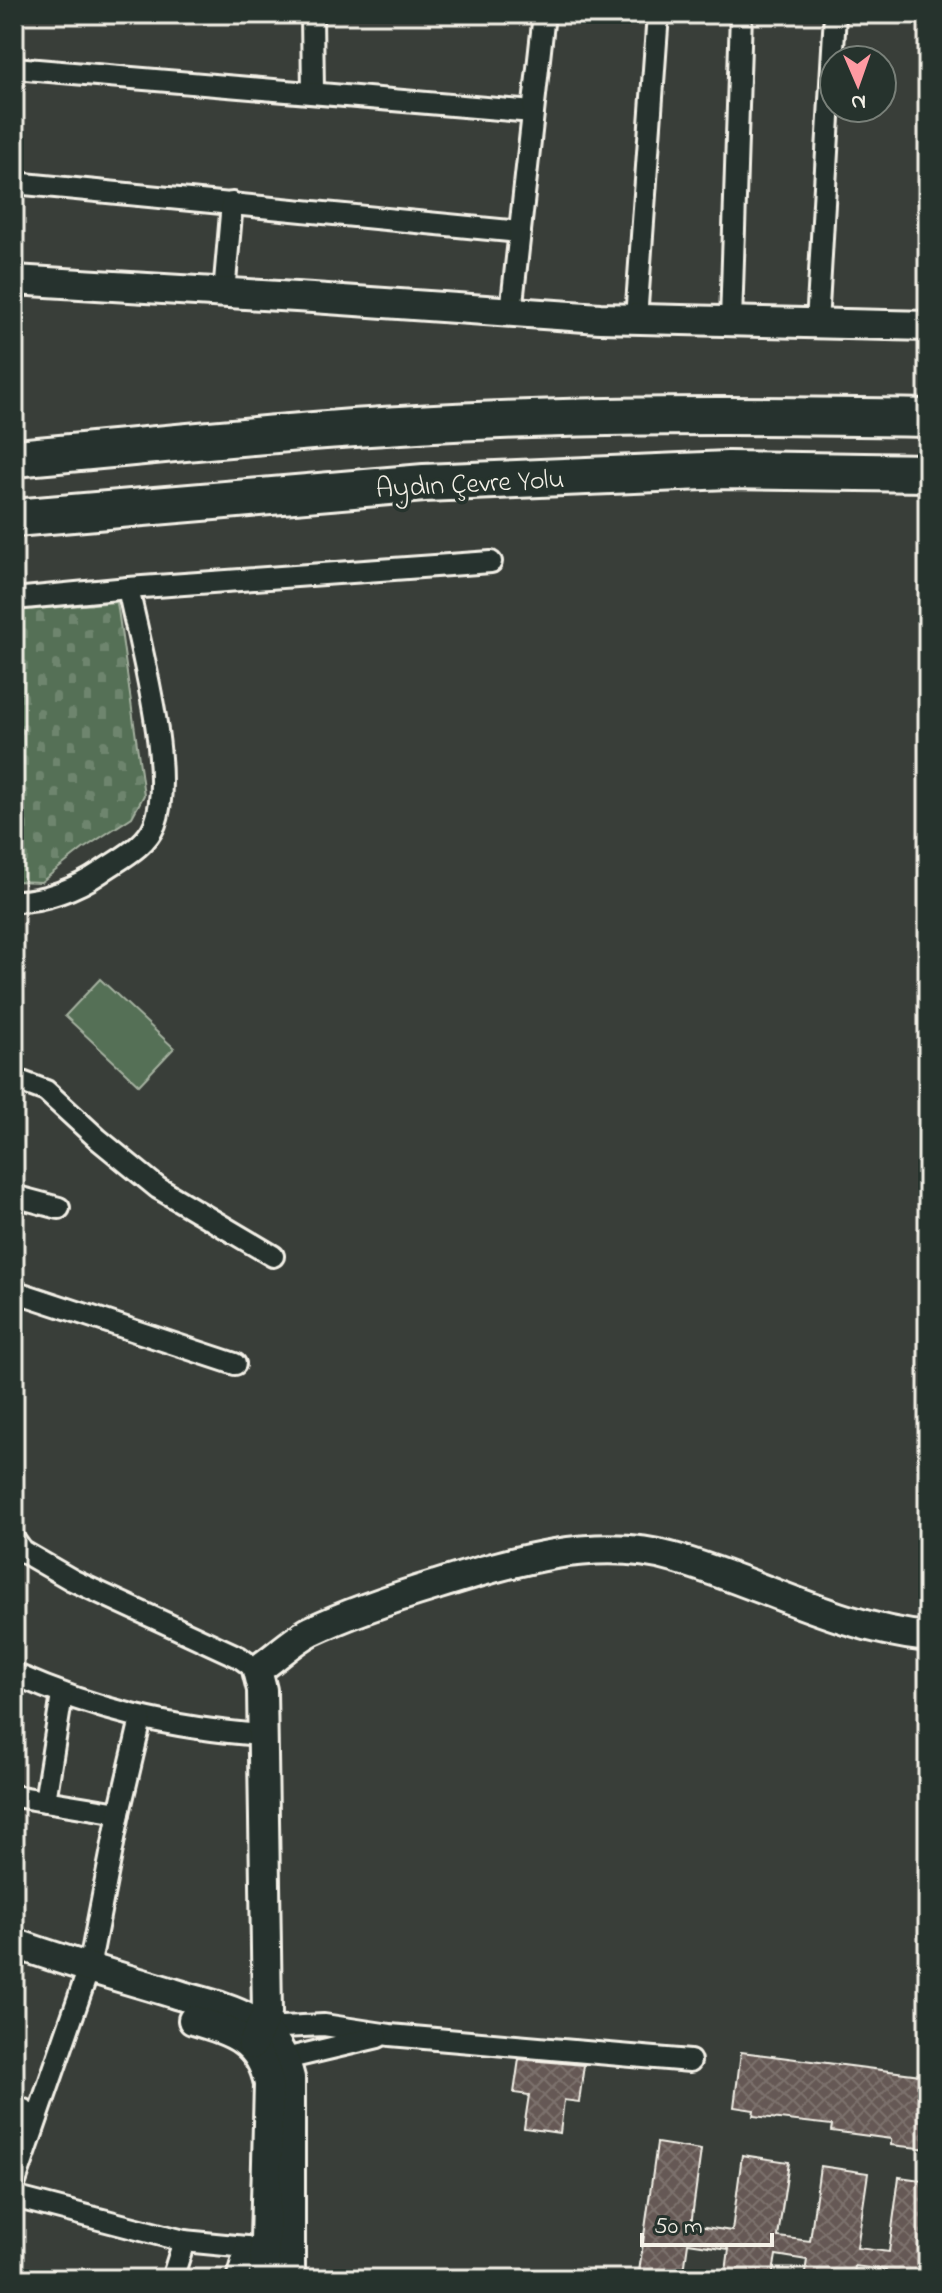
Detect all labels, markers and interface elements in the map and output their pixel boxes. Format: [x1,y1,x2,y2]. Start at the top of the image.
north arrow [818,44,898,124]
text: N [851,85,867,117]
street label: Aydın Çevre Yolu [375,460,565,511]
scale bar [642,2197,772,2247]
text: 50 m [654,2210,703,2245]

